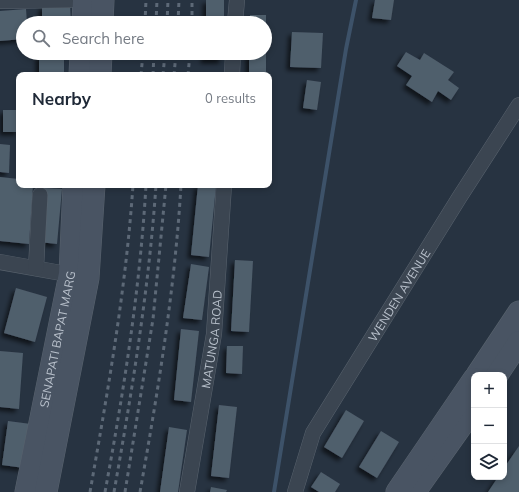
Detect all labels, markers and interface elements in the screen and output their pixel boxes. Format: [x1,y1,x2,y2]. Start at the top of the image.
search box [16,16,272,60]
icon: search [30,27,52,49]
text: Search here [62,29,144,48]
text: Nearby [32,88,91,109]
text: 0 results [205,90,256,106]
street label: WENDEN AVENUE [364,246,433,344]
street label: SENAPATI BAPAT MARG [36,269,78,409]
street label: MATUNGA ROAD [197,289,224,389]
map controls [471,372,507,480]
button: + [471,372,507,408]
button: − [471,408,507,444]
button: layers [471,444,507,480]

